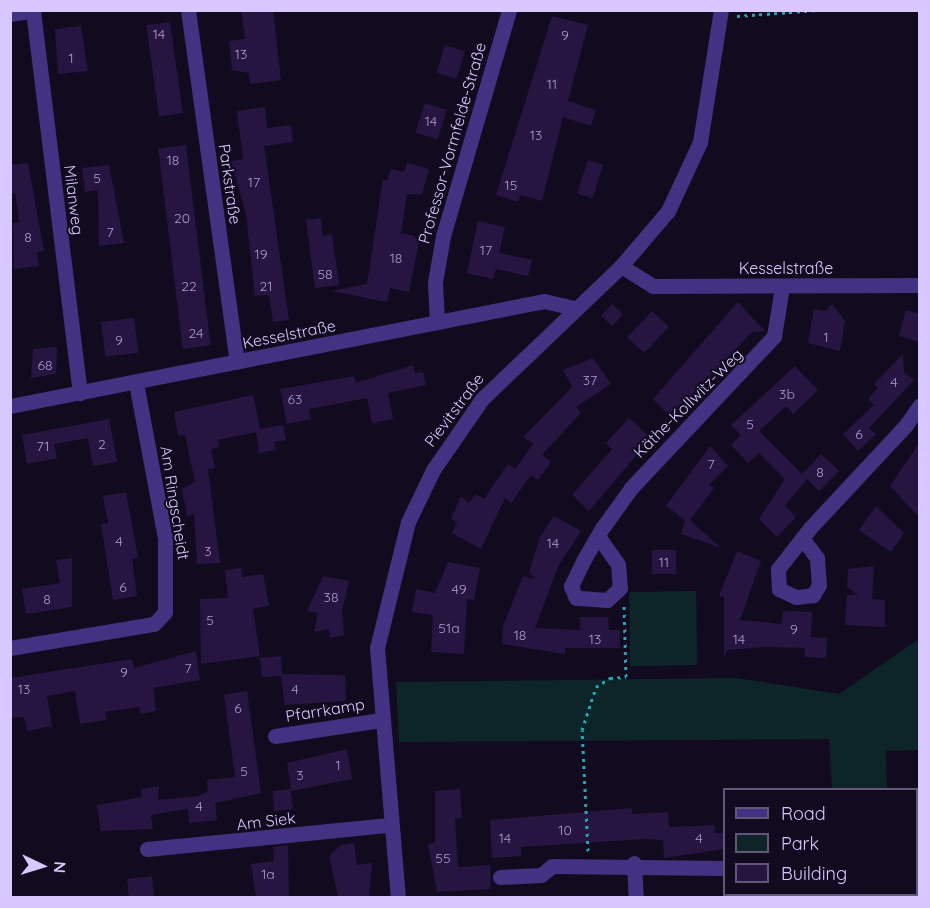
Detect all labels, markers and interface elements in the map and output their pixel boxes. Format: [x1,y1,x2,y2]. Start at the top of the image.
house number: 14 [153,26,165,42]
house number: 9 [561,27,569,43]
street label: Professor-Vormfelde-Straße [414,40,490,246]
house number: 13 [235,46,247,62]
house number: 1 [68,50,74,66]
house number: 11 [547,76,557,92]
house number: 14 [425,113,437,129]
house number: 13 [530,127,542,143]
street label: Parkstraße [215,142,245,226]
house number: 18 [167,152,179,168]
street label: Milanweg [60,164,88,236]
house number: 5 [93,170,101,186]
house number: 17 [248,174,260,190]
house number: 15 [505,177,517,193]
house number: 20 [174,210,190,226]
house number: 7 [106,224,114,240]
house number: 8 [24,229,32,245]
house number: 17 [480,242,492,258]
house number: 19 [255,246,267,262]
house number: 18 [390,250,402,266]
street label: Kesselstraße [739,258,833,278]
house number: 58 [317,266,333,282]
house number: 22 [181,278,197,294]
house number: 21 [260,278,272,294]
street label: Kesselstraße [241,316,337,352]
house number: 24 [189,325,203,341]
house number: 1 [823,329,829,345]
house number: 9 [115,332,123,348]
street label: Käthe-Kollwitz-Weg [629,344,747,462]
house number: 68 [37,357,53,373]
street label: Pievitstraße [420,370,488,450]
house number: 37 [583,372,597,388]
house number: 4 [890,374,898,390]
house number: 3b [779,386,795,402]
house number: 63 [288,391,302,407]
house number: 5 [746,416,754,432]
house number: 6 [855,426,863,442]
house number: 2 [98,436,106,452]
house number: 71 [36,438,50,454]
street label: Am Ringscheidt [157,445,193,561]
house number: 7 [707,456,715,472]
house number: 8 [816,464,824,480]
house number: 4 [115,533,123,549]
house number: 14 [547,535,559,551]
house number: 3 [204,543,212,559]
house number: 11 [659,554,669,570]
house number: 6 [119,579,127,595]
house number: 49 [452,581,466,597]
house number: 38 [324,589,338,605]
house number: 8 [43,591,51,607]
house number: 5 [206,612,214,628]
house number: 51a [438,620,460,636]
house number: 9 [790,621,798,637]
house number: 18 [514,627,526,643]
house number: 13 [589,631,601,647]
house number: 14 [733,631,745,647]
house number: 7 [184,660,192,676]
house number: 9 [120,664,128,680]
house number: 13 [18,681,30,697]
house number: 4 [291,681,299,697]
street label: Pfarrkamp [284,694,366,726]
house number: 6 [234,700,242,716]
house number: 1 [335,757,341,773]
house number: 5 [240,763,248,779]
house number: 3 [296,767,304,783]
legend [723,788,918,896]
house number: 4 [195,798,203,814]
text: Road [781,802,826,825]
street label: Am Siek [235,808,297,834]
house number: 10 [558,822,572,838]
house number: 14 [499,830,511,846]
house number: 4 [695,830,703,846]
text: Park [781,832,819,855]
north arrow [12,836,72,896]
house number: 55 [435,850,451,866]
text: N [50,861,70,874]
text: Building [781,862,847,885]
house number: 1a [261,866,275,882]

